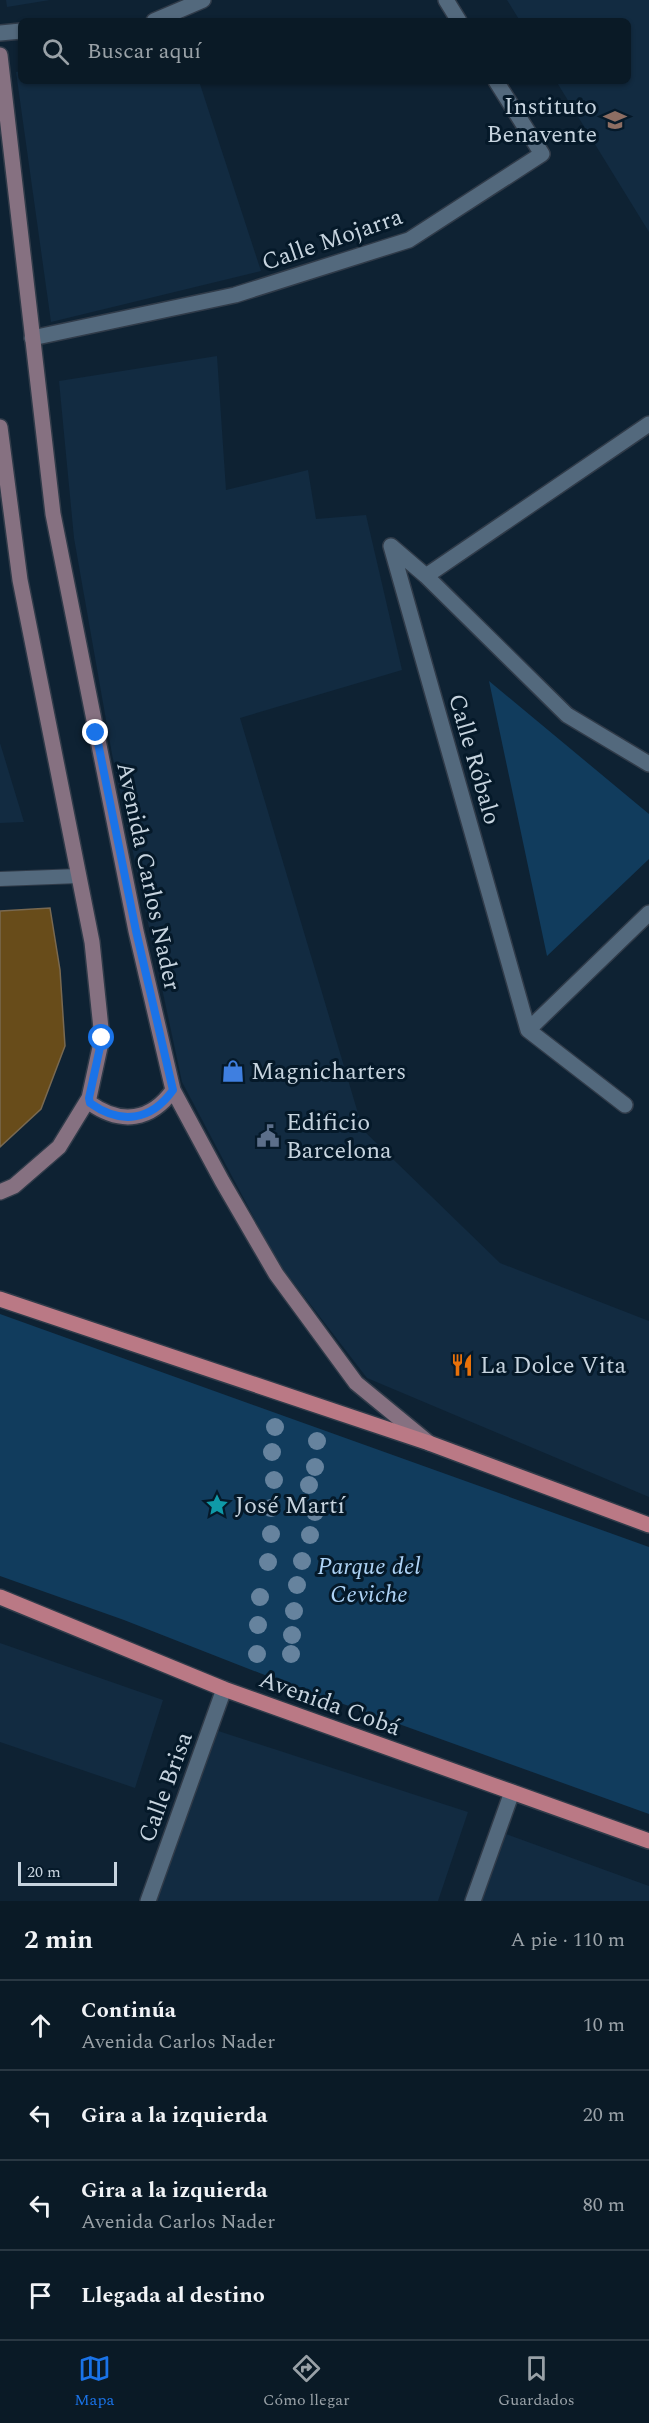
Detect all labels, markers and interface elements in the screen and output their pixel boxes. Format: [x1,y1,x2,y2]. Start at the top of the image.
search box [18,18,631,84]
icon: search [39,35,72,68]
text: Buscar aquí [87,35,201,68]
place label: Instituto Benavente [487,89,597,153]
school or university icon: Instituto Benavente [602,107,628,133]
street label: Calle Mojarra [257,199,408,281]
street label: Calle Róbalo [438,690,510,829]
route end [82,719,108,745]
street label: Avenida Carlos Nader [106,759,190,994]
route start [88,1024,114,1050]
place label: Magnicharters [251,1054,406,1090]
shop icon: Magnicharters [220,1058,246,1084]
place label: Edificio Barcelona [286,1105,392,1169]
public building icon: Edificio Barcelona [255,1123,281,1149]
place label: La Dolce Vita [480,1348,626,1384]
restaurant icon: La Dolce Vita [449,1352,475,1378]
place label: José Martí [235,1488,347,1524]
place icon: José Martí [204,1492,230,1518]
park label: Parque del Ceviche [317,1549,421,1613]
street label: Avenida Cobá [254,1662,406,1746]
street label: Calle Brisa [129,1727,203,1848]
scale bar [18,1859,117,1886]
text: 20 m [27,1860,61,1884]
text: 2 min [24,1920,93,1960]
text: A pie · 110 m [511,1925,625,1955]
text: Continúa [81,1994,176,2027]
icon: ahead [24,2009,57,2042]
text: 10 m [583,2010,625,2040]
text: Avenida Carlos Nader [81,2027,275,2057]
icon: left [24,2099,57,2132]
text: Gira a la izquierda [81,2099,268,2132]
text: 20 m [583,2100,625,2130]
text: Gira a la izquierda [81,2174,268,2207]
icon: left [24,2189,57,2222]
text: 80 m [583,2190,625,2220]
text: Avenida Carlos Nader [81,2207,275,2237]
icon: arrive [24,2279,57,2312]
text: Llegada al destino [81,2279,265,2312]
tab: Mapa [74,2352,114,2412]
tab: Cómo llegar [263,2352,349,2412]
tab: Guardados [498,2352,575,2412]

